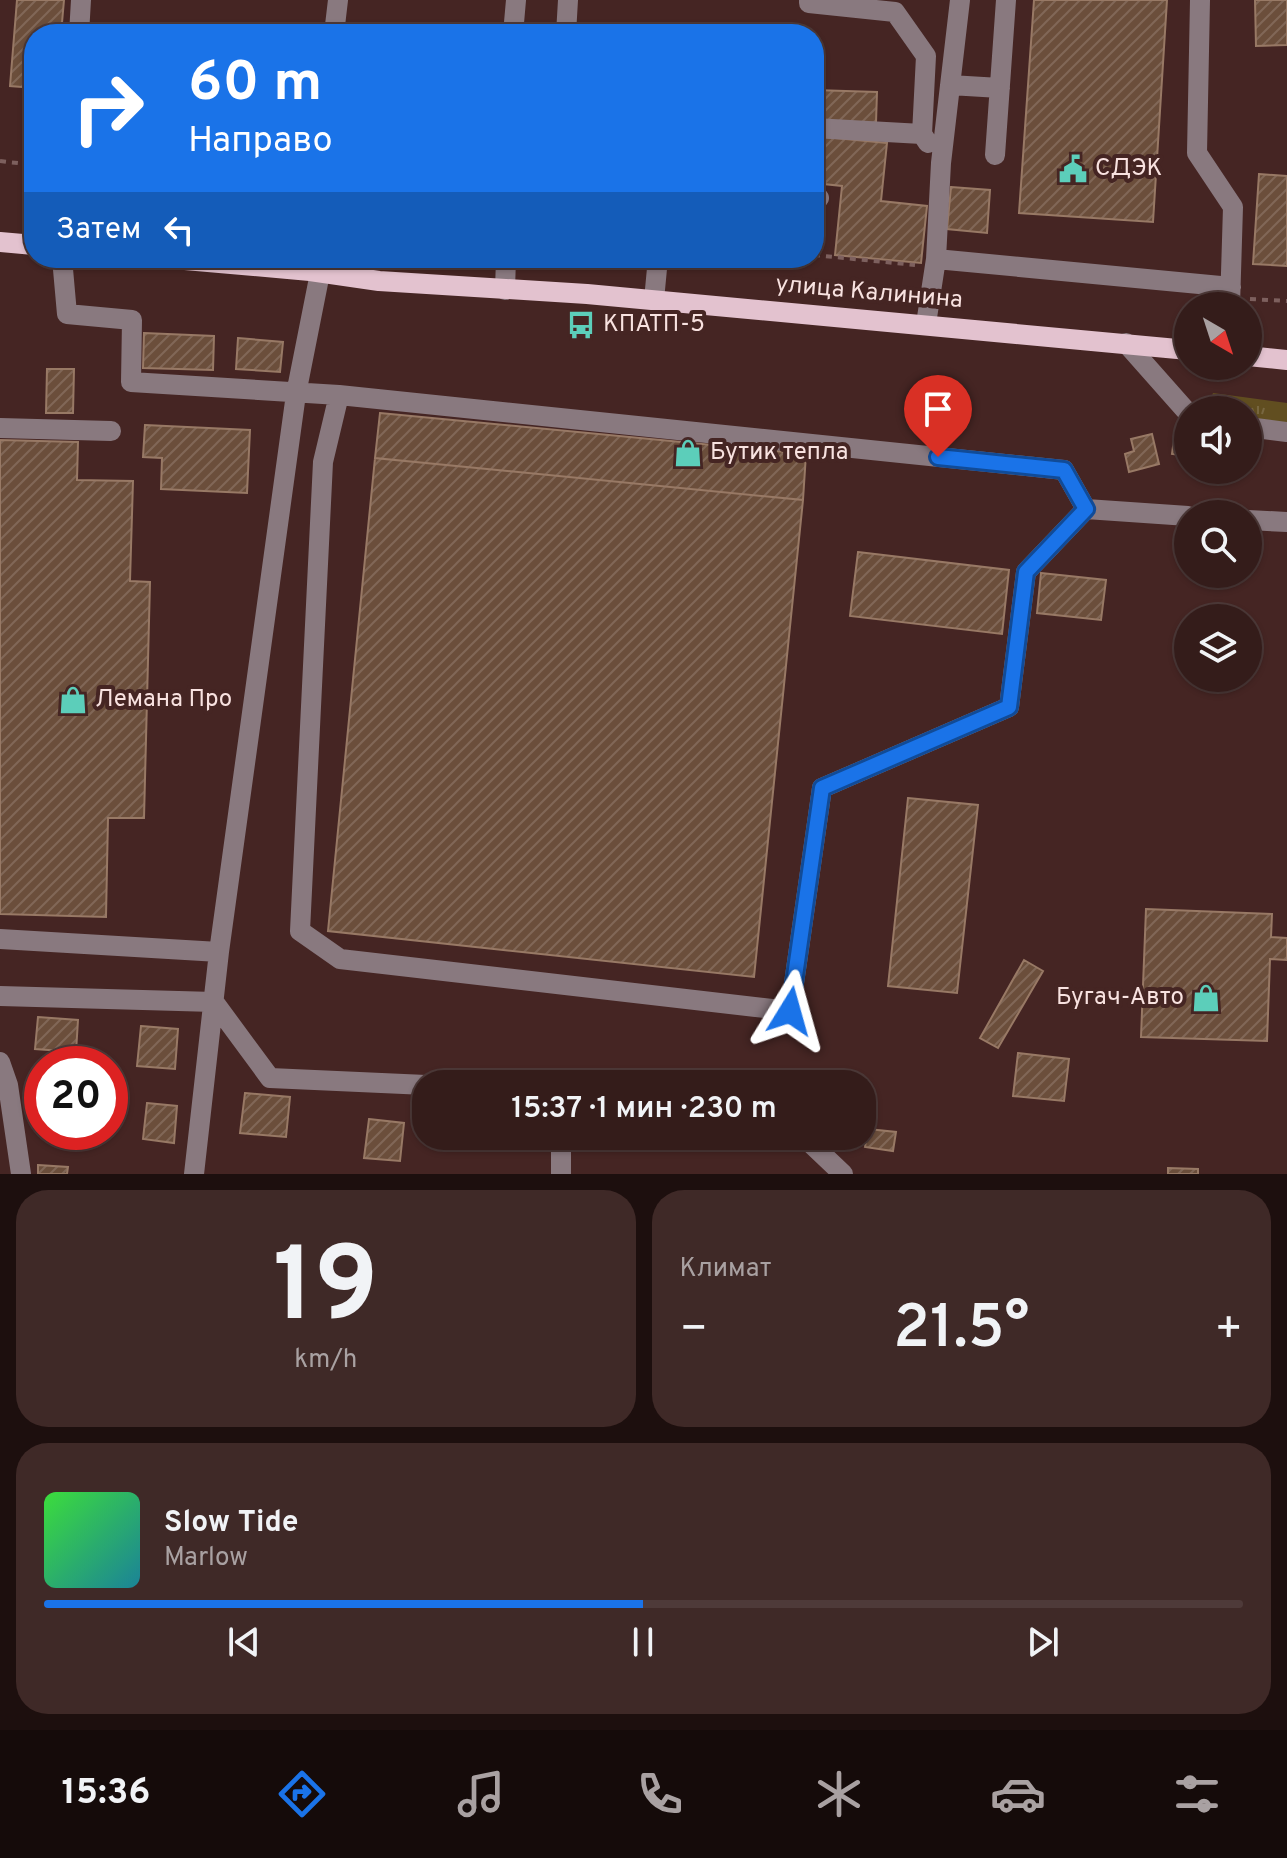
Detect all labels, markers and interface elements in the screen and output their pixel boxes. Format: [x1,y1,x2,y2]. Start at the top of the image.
text: 60 m [188,50,322,120]
icon: right [56,56,160,160]
text: Направо [188,119,333,165]
public building icon: СДЭК [1058,154,1088,184]
place label: СДЭК [1095,154,1162,184]
icon: left [157,208,201,252]
text: Затем [56,212,141,249]
street label: улица Калинина [774,270,964,316]
north arrow [1174,292,1262,380]
map controls [1174,292,1262,692]
bus stop icon: КПАТП-5 [566,310,596,340]
place label: КПАТП-5 [603,310,705,340]
pin [904,375,972,457]
icon: arrive [916,387,960,431]
button: sound [1174,396,1262,484]
shop icon: Бутик тепла [673,438,703,468]
place label: Бутик тепла [710,438,848,468]
button: search [1174,500,1262,588]
button: layers [1174,604,1262,692]
shop icon: Лемана Про [58,685,88,715]
place label: Лемана Про [95,685,232,715]
position arrow [748,969,832,1053]
place label: Бугач-Авто [1056,983,1184,1013]
shop icon: Бугач-Авто [1191,983,1221,1013]
speed limit sign: 20 [24,1046,128,1150]
text: 15:37 · 1 мин · 230 m [511,1091,777,1128]
text: 19 [273,1226,379,1358]
text: Климат [680,1253,771,1286]
text: 21.5° [893,1293,1029,1369]
text: − [680,1303,708,1359]
text: + [1215,1303,1243,1359]
text: km/h [294,1344,357,1377]
text: Slow Tide [164,1505,298,1542]
text: Marlow [164,1542,248,1575]
icon: previous [222,1620,266,1664]
icon: pause [621,1620,665,1664]
icon: next [1021,1620,1065,1664]
icon: directions [274,1766,330,1822]
icon: music [453,1766,509,1822]
icon: phone [632,1766,688,1822]
icon: climate [811,1766,867,1822]
icon: car [990,1766,1046,1822]
icon: filters [1169,1766,1225,1822]
text: 15:36 [62,1771,150,1817]

